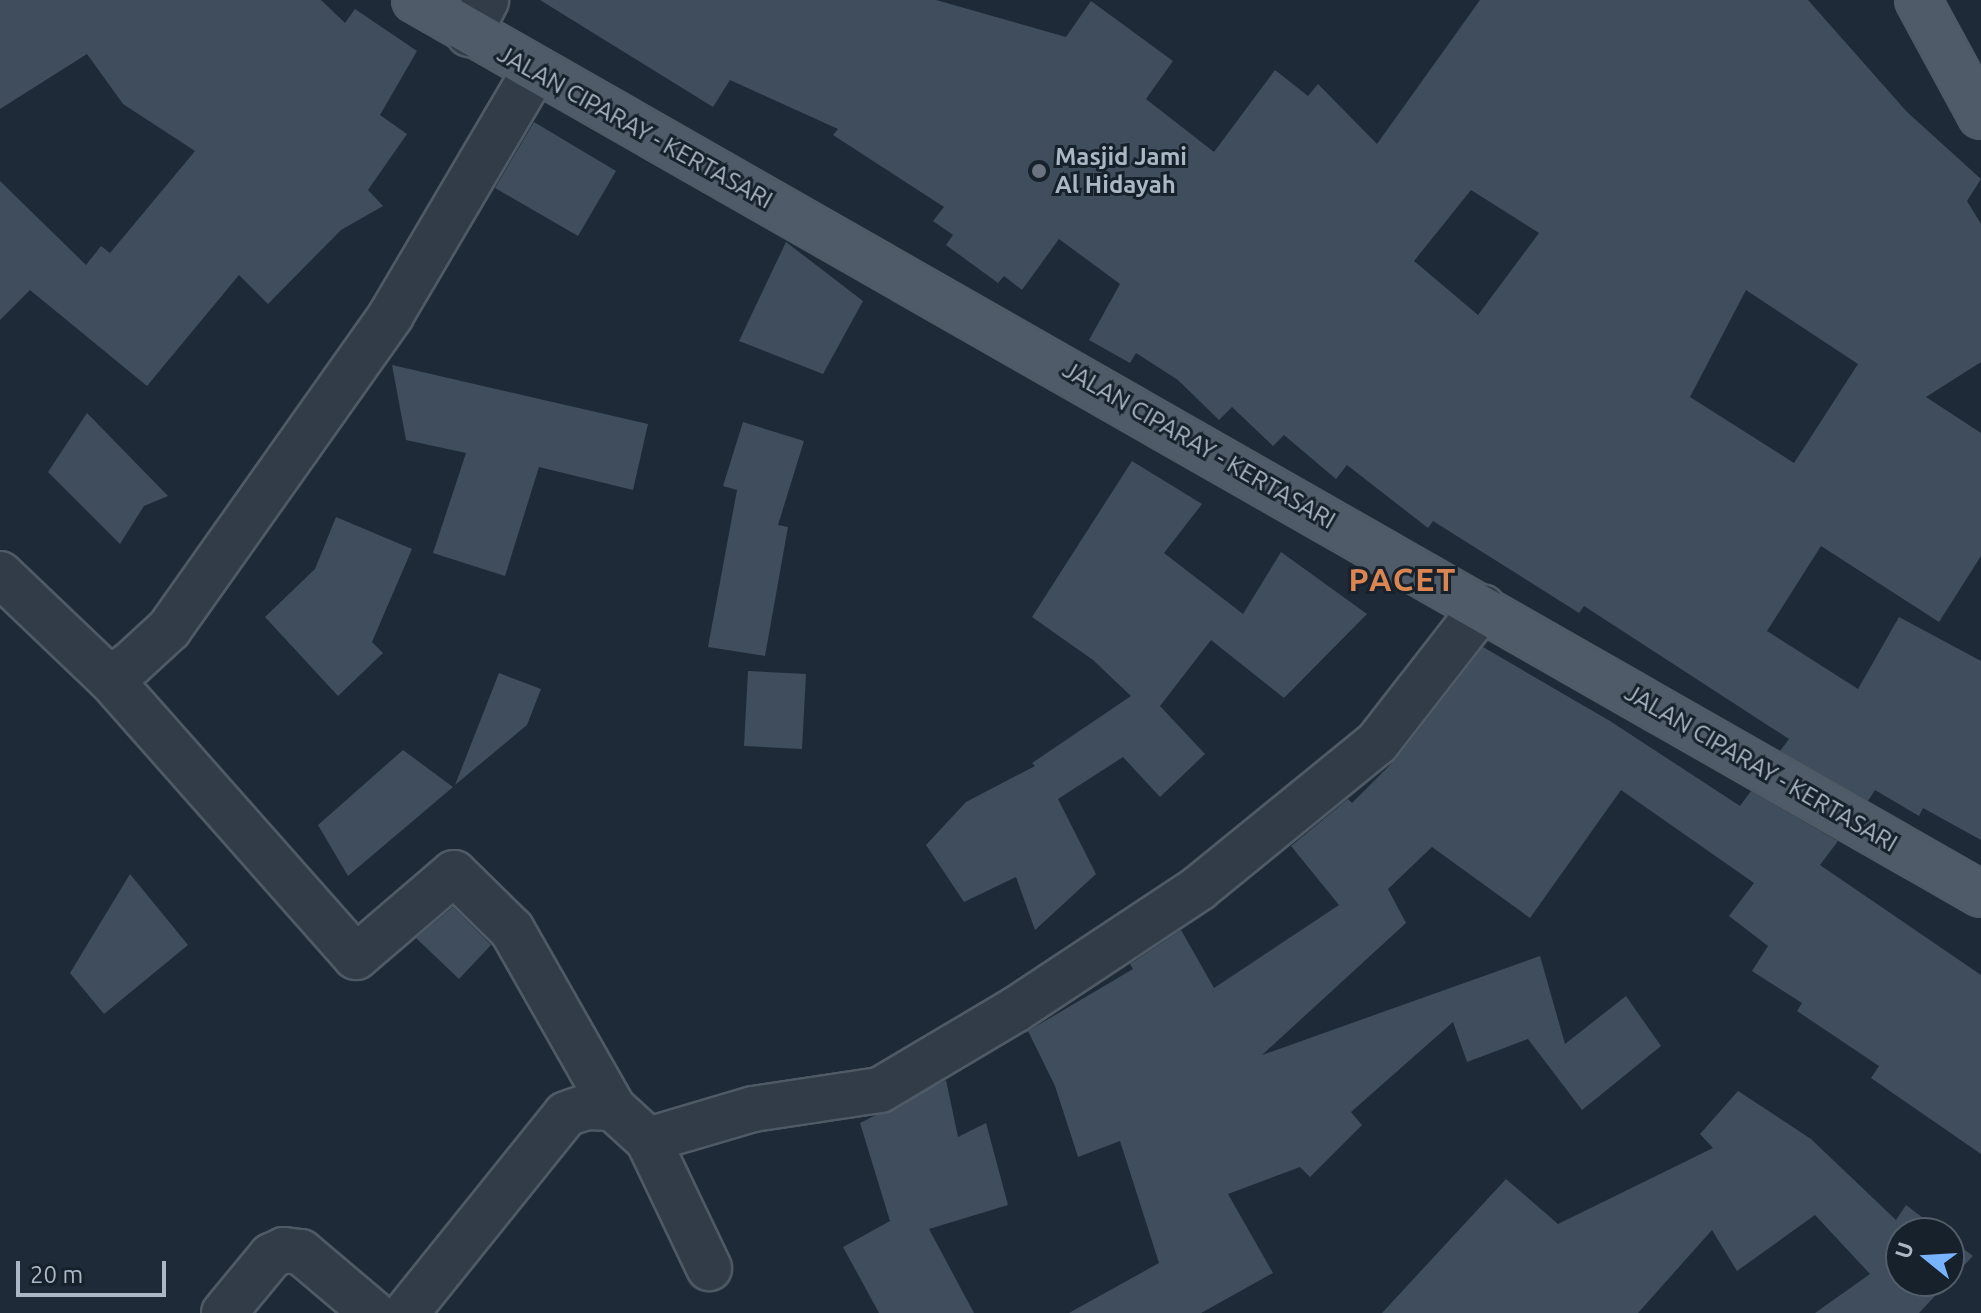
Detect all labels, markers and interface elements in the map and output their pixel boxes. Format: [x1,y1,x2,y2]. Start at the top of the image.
street label: JALAN CIPARAY - KERTASARI [492,39,778,215]
place label: Masjid Jami Al Hidayah [1055,143,1187,199]
marker: Masjid Jami Al Hidayah [1030,162,1048,180]
street label: JALAN CIPARAY - KERTASARI [1058,355,1340,535]
district label: PACET [1349,560,1457,598]
street label: JALAN CIPARAY - KERTASARI [1620,678,1902,858]
north arrow [1885,1217,1965,1297]
text: U [1889,1239,1918,1261]
scale bar [20,1245,170,1295]
text: 20 m [30,1261,83,1288]

